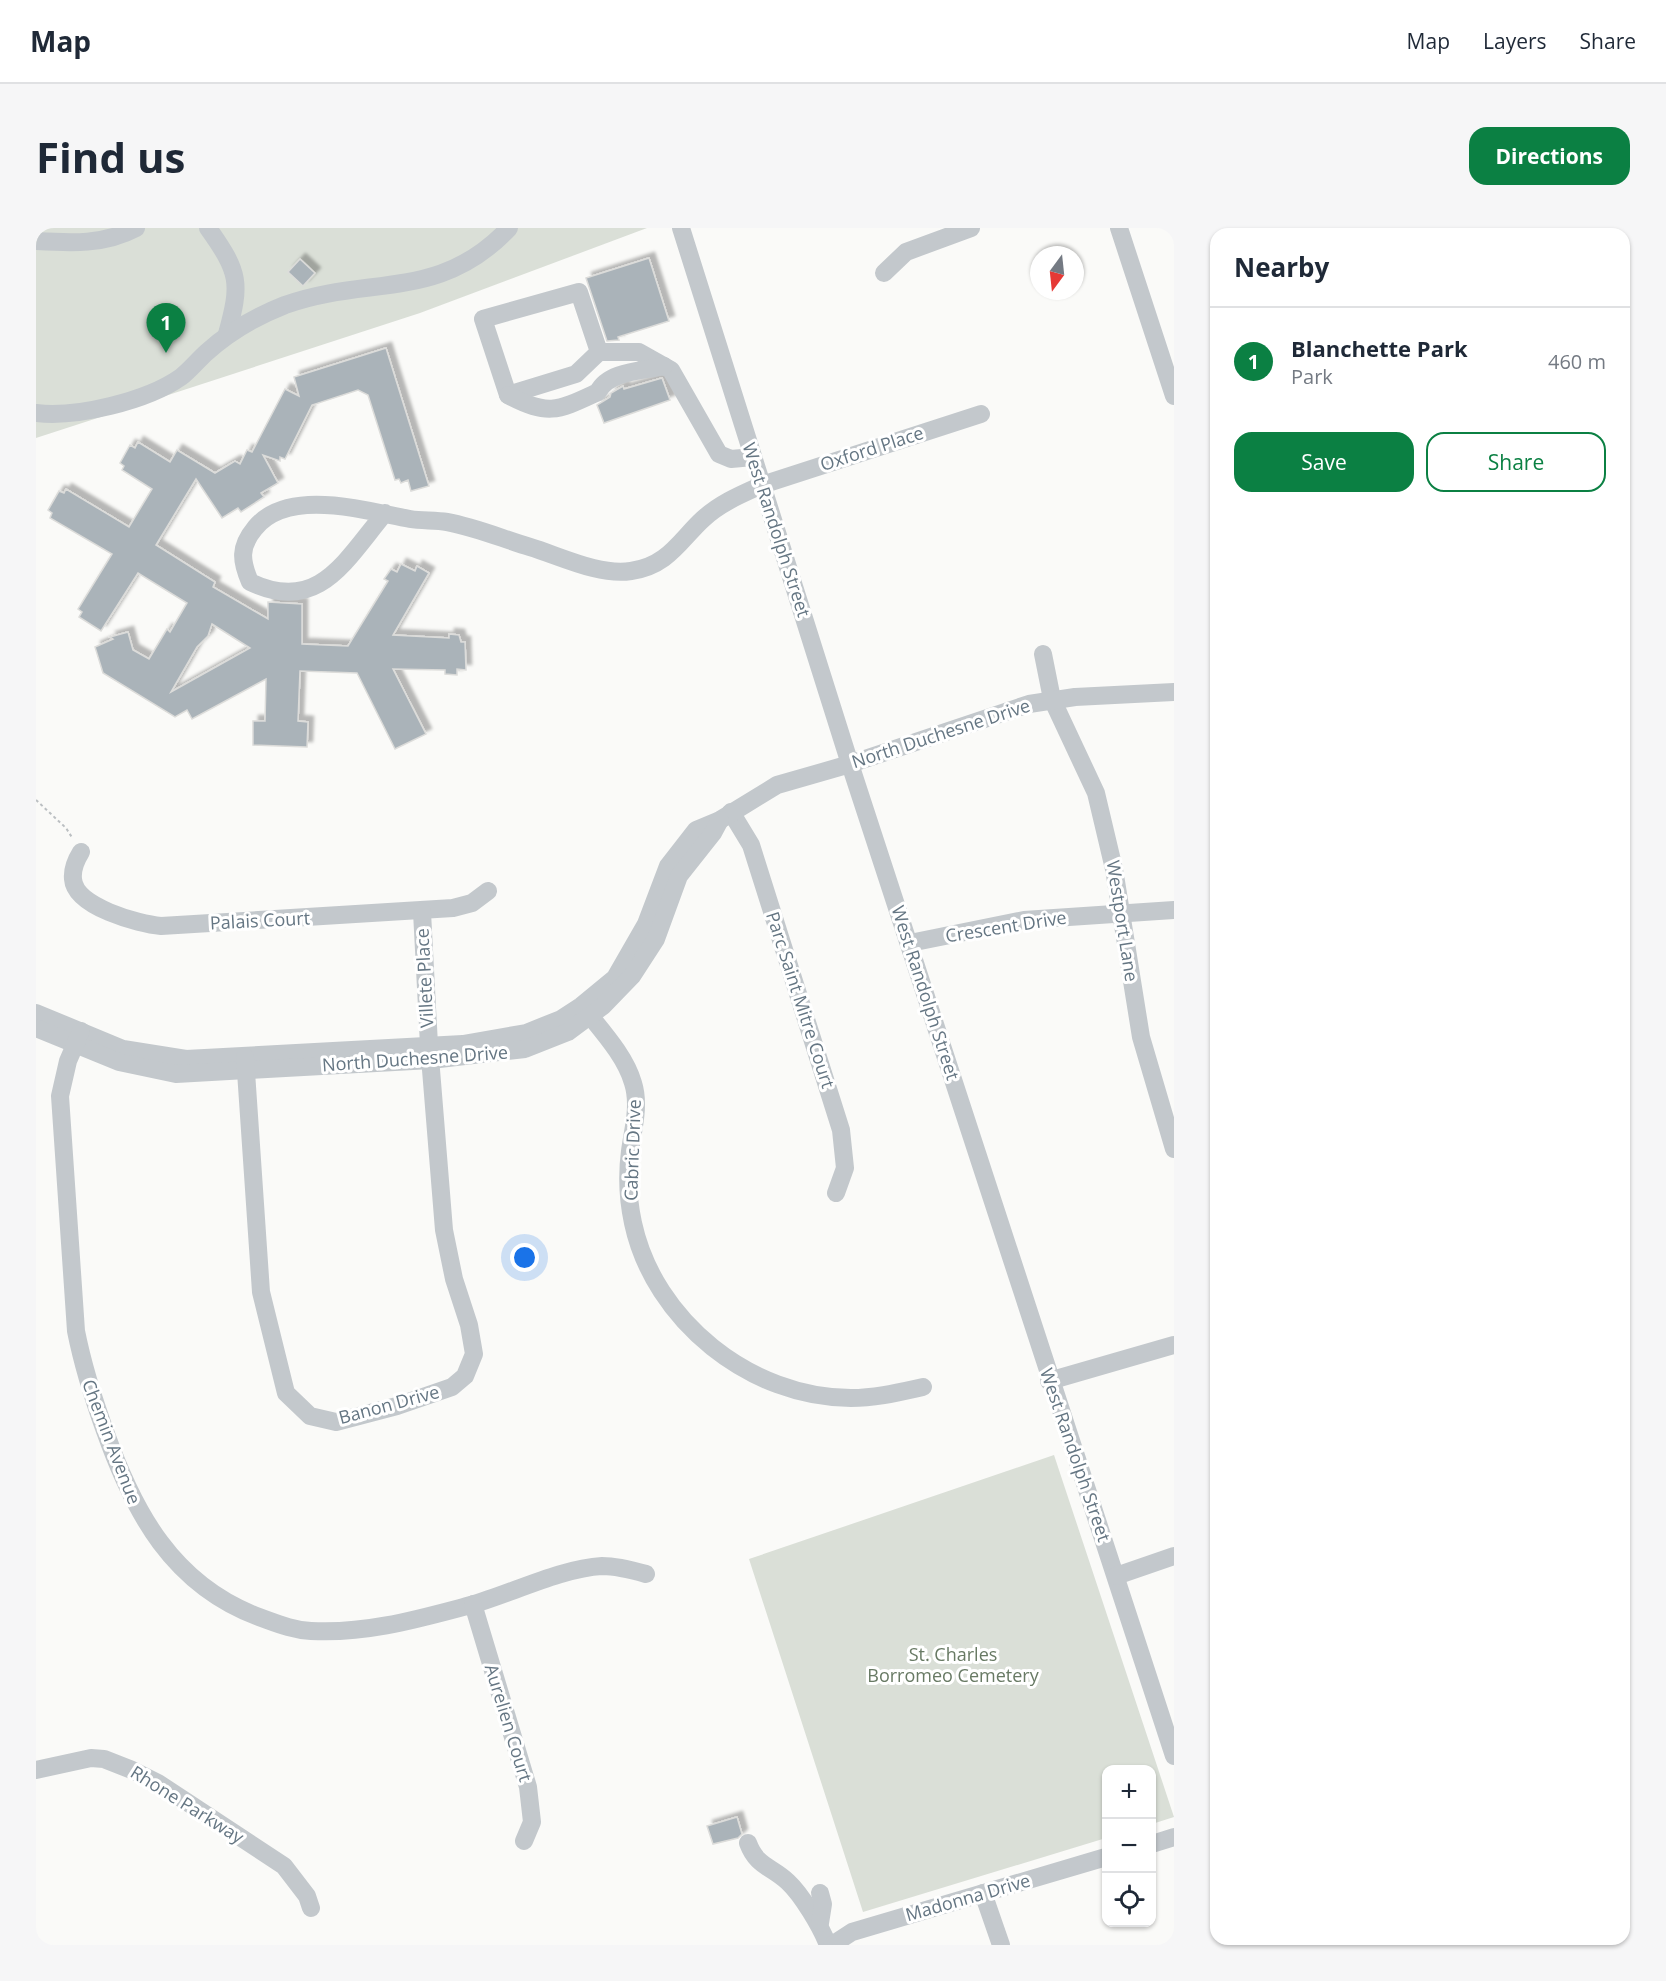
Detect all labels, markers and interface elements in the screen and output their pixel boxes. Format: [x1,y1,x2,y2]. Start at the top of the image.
text: Map [30,22,91,60]
text: Map [1407,27,1450,55]
text: Layers [1483,27,1547,55]
text: Share [1580,27,1636,55]
button: Directions [1469,127,1630,185]
text: Find us [36,128,185,185]
north arrow [1030,246,1084,300]
text: Nearby [1234,249,1329,285]
pin: 1 [146,304,186,353]
text: Blanchette Park [1291,333,1468,363]
text: 1 [1248,348,1259,375]
text: 460 m [1548,348,1606,375]
text: Park [1291,363,1333,390]
street label: Oxford Place [817,420,927,476]
button: Save [1234,432,1414,492]
button: Share [1426,432,1606,492]
street label: West Randolph Street [737,439,816,620]
street label: North Duchesne Drive [848,693,1033,773]
street label: Westport Lane [1102,858,1144,983]
street label: West Randolph Street [886,902,965,1083]
street label: Palais Court [209,905,311,935]
street label: Crescent Drive [944,905,1068,947]
street label: Parc Saint Mitre Court [761,908,841,1091]
street label: Villete Place [409,928,439,1029]
street label: North Duchesne Drive [321,1040,509,1076]
street label: Cabric Drive [618,1099,646,1201]
your location [510,1243,539,1272]
street label: West Randolph Street [1035,1365,1117,1545]
street label: Chemin Avenue [77,1376,147,1508]
street label: Banon Drive [336,1379,442,1429]
park label: St. Charles Borromeo Cemetery [867,1642,1040,1687]
street label: Aurelien Court [480,1661,538,1784]
street label: Rhone Parkway [126,1760,250,1849]
map controls [1102,1765,1156,1927]
button: + [1102,1765,1156,1819]
button: − [1102,1819,1156,1873]
street label: Madonna Drive [902,1868,1033,1926]
button: locate [1102,1873,1156,1927]

